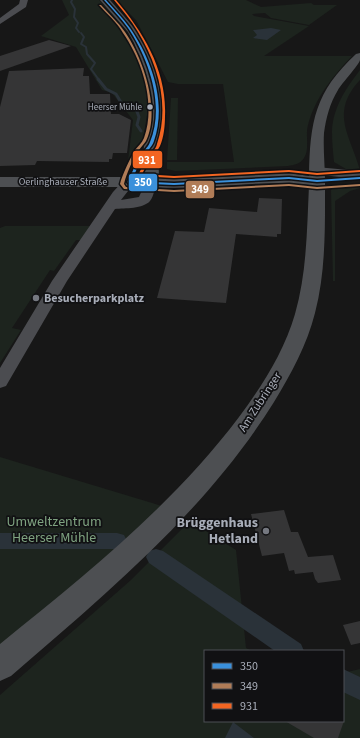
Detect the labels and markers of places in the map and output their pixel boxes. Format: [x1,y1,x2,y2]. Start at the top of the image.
place label: Heerser Mühle [88,101,143,114]
marker: Heerser Mühle [145,102,155,112]
place label: Besucherparkplatz [44,290,144,307]
marker: Besucherparkplatz [31,293,41,303]
place label: Brüggenhaus Hetland [177,513,258,549]
marker: Brüggenhaus Hetland [261,526,271,536]

